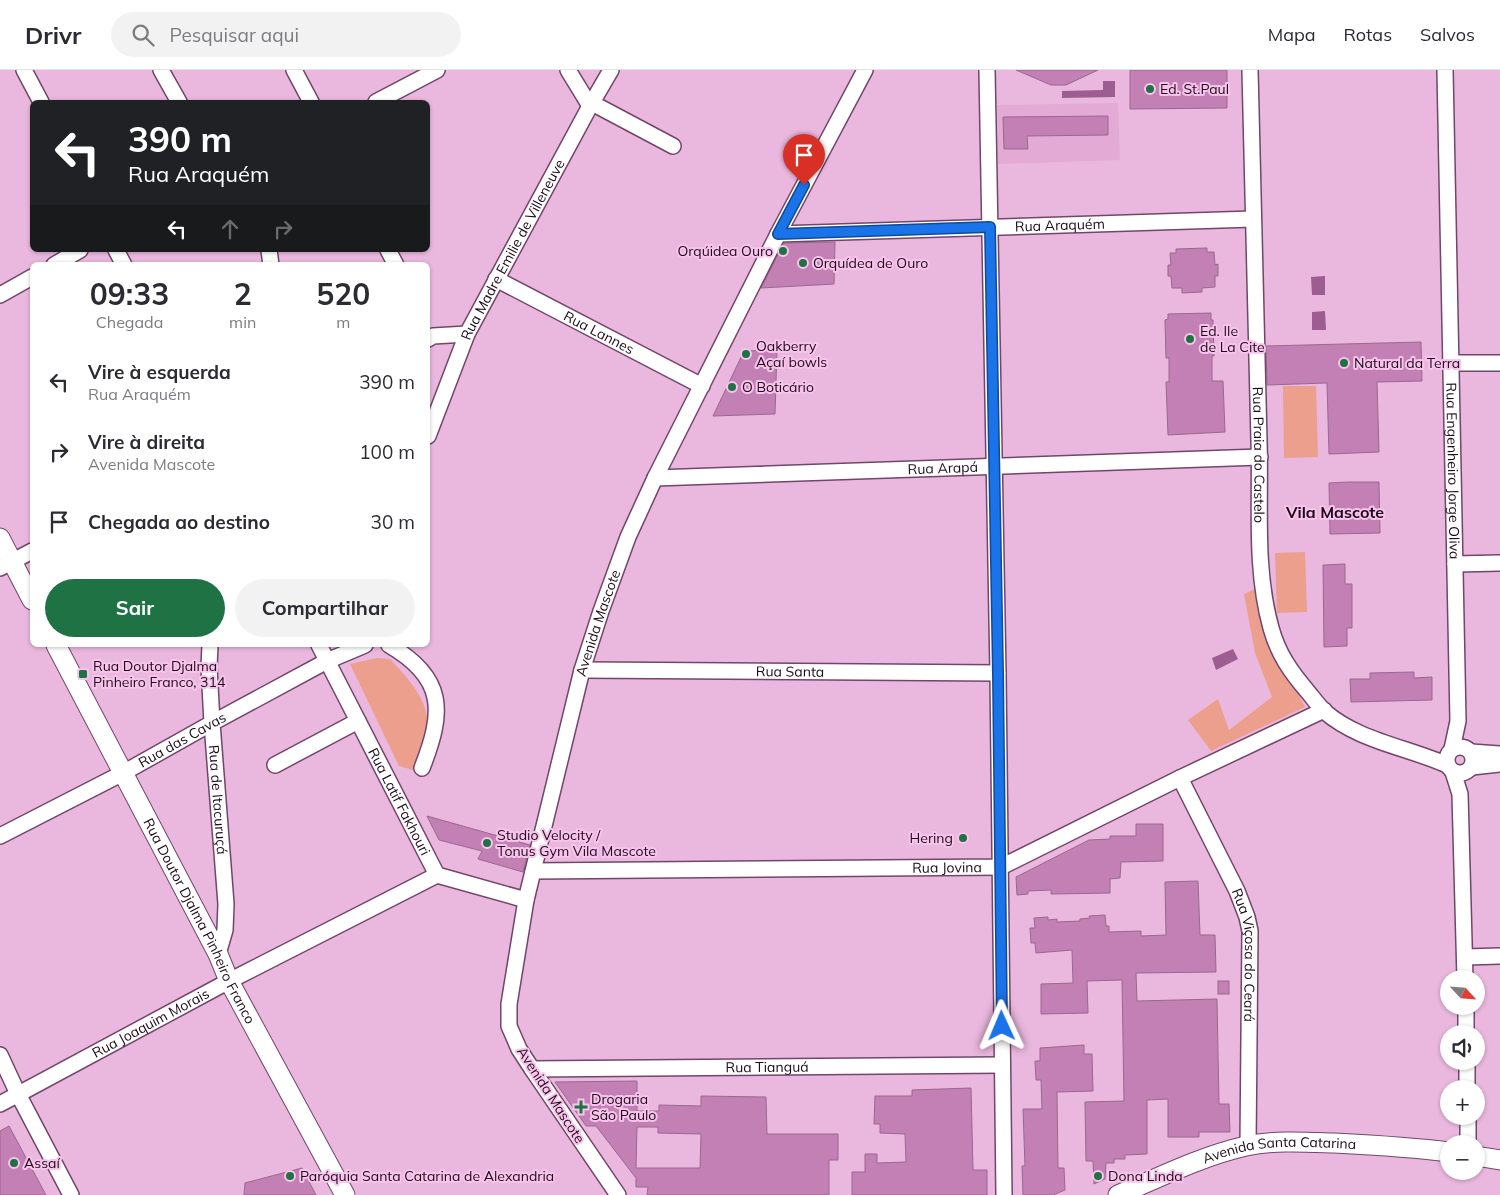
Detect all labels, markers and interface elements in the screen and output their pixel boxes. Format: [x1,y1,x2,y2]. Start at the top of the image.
search box [111,12,461,57]
text: Drivr [25,20,81,50]
icon: search [129,21,157,49]
text: Pesquisar aqui [169,23,299,47]
text: Mapa [1268,23,1316,46]
text: Rotas [1344,23,1392,46]
text: Salvos [1420,23,1475,46]
place label: Ed. St.Paul [1160,80,1229,98]
marker: Ed. St.Paul [1144,83,1156,95]
text: 390 m [128,117,232,161]
icon: left [45,120,110,185]
pin [783,134,825,185]
icon: arrive [790,141,818,169]
street label: Rua Madre Emilie de Villeneuve [457,156,569,342]
text: Rua Araquém [128,160,269,188]
icon: left [163,215,191,243]
icon: ahead [216,215,244,243]
icon: right [269,215,297,243]
street label: Rua Araquém [1015,215,1105,236]
place label: Orqúidea Ouro [677,242,773,260]
marker: Orqúidea Ouro [777,245,789,257]
place label: Orquídea de Ouro [813,254,928,272]
marker: Orquídea de Ouro [797,257,809,269]
text: 09:33 [90,275,169,313]
text: 2 [234,275,252,313]
text: 520 [316,275,370,313]
street label: Rua Lannes [561,307,637,358]
text: Chegada [96,312,163,332]
text: min [229,312,256,332]
text: m [336,312,350,332]
place label: Ed. Ile de La Cite [1200,322,1265,356]
marker: Ed. Ile de La Cite [1184,333,1196,345]
place label: Oakberry Açaí bowls [756,337,827,371]
marker: Oakberry Açaí bowls [740,348,752,360]
place label: Natural da Terra [1354,354,1460,372]
marker: Natural da Terra [1338,357,1350,369]
text: Vire à esquerda [88,360,231,384]
icon: left [45,368,73,396]
text: 390 m [359,370,415,394]
place label: O Boticário [742,378,814,396]
marker: O Boticário [726,381,738,393]
street label: Rua Engenheiro Jorge Oliva [1442,382,1464,560]
text: Rua Araquém [88,384,191,404]
street label: Rua Praia do Castelo [1249,387,1268,523]
text: Vire à direita [88,430,205,454]
icon: right [45,438,73,466]
text: 100 m [359,440,415,464]
text: Avenida Mascote [88,454,215,474]
street label: Rua Arapá [907,458,978,478]
district label: Vila Mascote [1285,502,1384,522]
icon: arrive [45,508,73,536]
text: Chegada ao destino [88,510,270,534]
text: 30 m [371,510,415,534]
street label: Avenida Mascote [572,567,624,678]
button: Sair [45,579,225,637]
button: Compartilhar [235,579,415,637]
place label: Rua Doutor Djalma Pinheiro Franco, 314 [93,657,226,691]
street label: Rua Santa [756,662,824,681]
marker: Rua Doutor Djalma Pinheiro Franco, 314 [77,668,89,680]
street label: Rua das Cavas [135,708,229,772]
street label: Rua de Itacuruçá [205,744,231,855]
street label: Rua Latif Fakhouri [364,745,434,858]
street label: Rua Doutor Djalma Pinheiro Franco [139,815,259,1027]
place label: Studio Velocity / Tonus Gym Vila Mascote [497,826,656,860]
place label: Hering [910,829,953,847]
marker: Hering [957,832,969,844]
marker: Studio Velocity / Tonus Gym Vila Mascote [481,837,493,849]
street label: Rua Jovina [912,858,982,877]
street label: Rua Viçosa do Ceará [1228,886,1259,1022]
north arrow [1440,970,1485,1015]
map controls [1440,970,1485,1180]
street label: Rua Joaquim Morais [89,984,212,1062]
position arrow [975,999,1027,1051]
button: sound [1440,1025,1485,1070]
street label: Avenida Mascote [513,1043,589,1147]
street label: Rua Tianguá [725,1058,809,1076]
button: + [1440,1080,1485,1125]
place label: Drogaria São Paulo [591,1090,656,1124]
marker: Drogaria São Paulo [575,1101,587,1113]
street label: Avenida Santa Catarina [1200,1133,1357,1167]
button: − [1440,1135,1485,1180]
place label: Assaí [24,1154,60,1172]
marker: Assaí [8,1157,20,1169]
place label: Paróquia Santa Catarina de Alexandria [300,1167,554,1185]
place label: Dona Linda [1108,1167,1183,1185]
marker: Paróquia Santa Catarina de Alexandria [284,1170,296,1182]
marker: Dona Linda [1092,1170,1104,1182]

